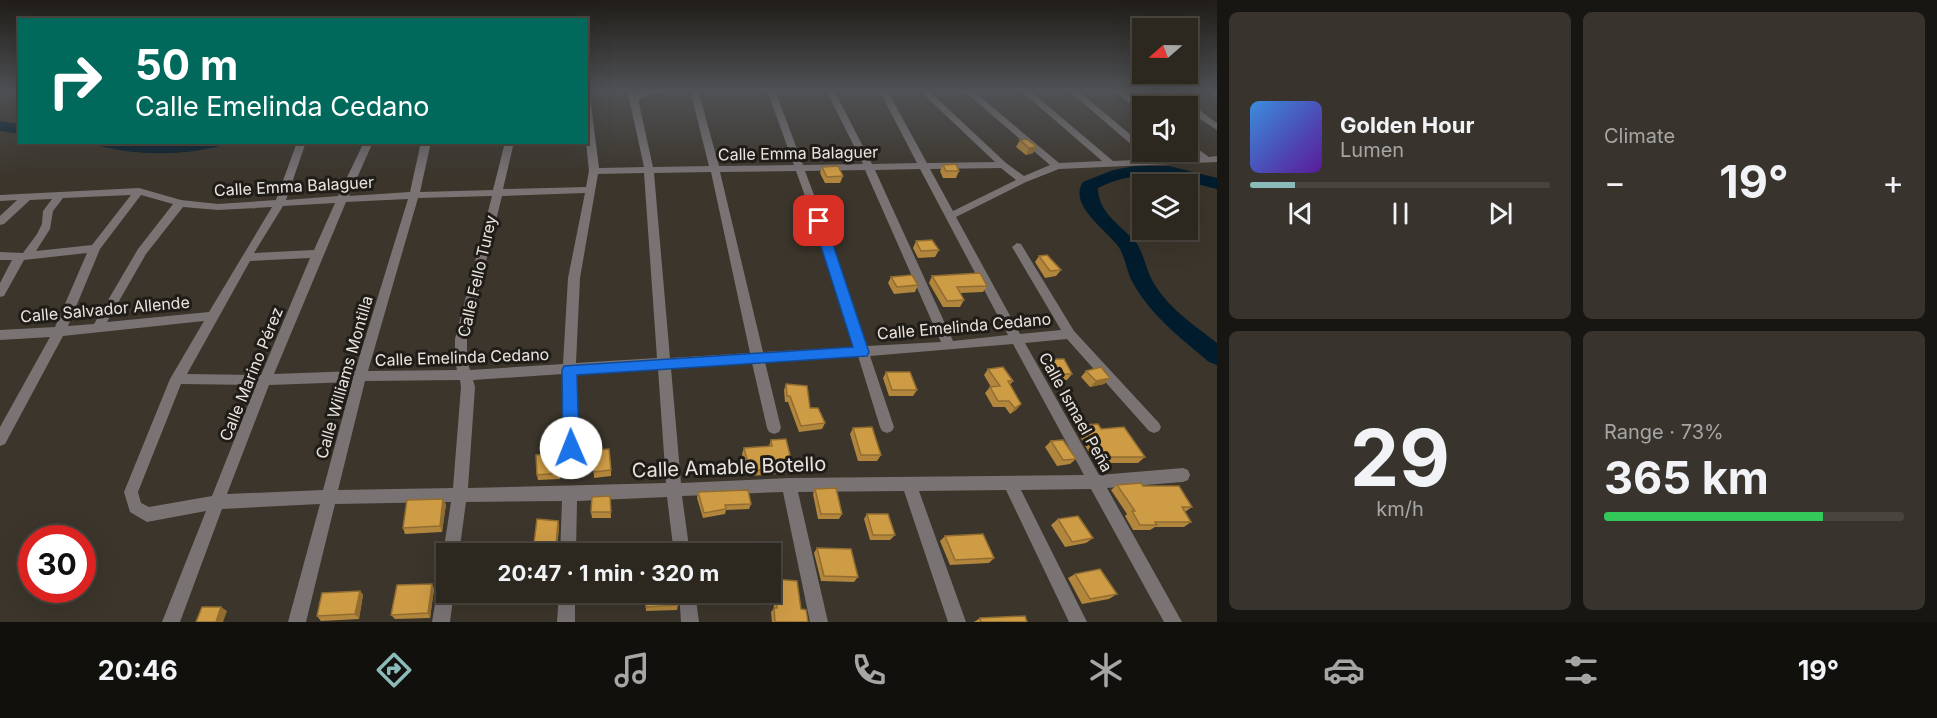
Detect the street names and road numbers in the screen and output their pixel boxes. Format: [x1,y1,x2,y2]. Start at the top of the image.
street label: Calle Emma Balaguer [718,142,878,164]
street label: Calle Emma Balaguer [213,172,375,200]
street label: Calle Fello Turey [453,213,501,339]
street label: Calle Salvador Allende [19,292,191,326]
street label: Calle Williams Montilla [311,293,377,461]
street label: Calle Marino Pérez [215,304,287,444]
street label: Calle Emelinda Cedano [876,308,1052,344]
street label: Calle Emelinda Cedano [374,344,550,370]
street label: Calle Ismael Peña [1035,349,1117,475]
street label: Calle Amable Botello [631,452,827,482]

